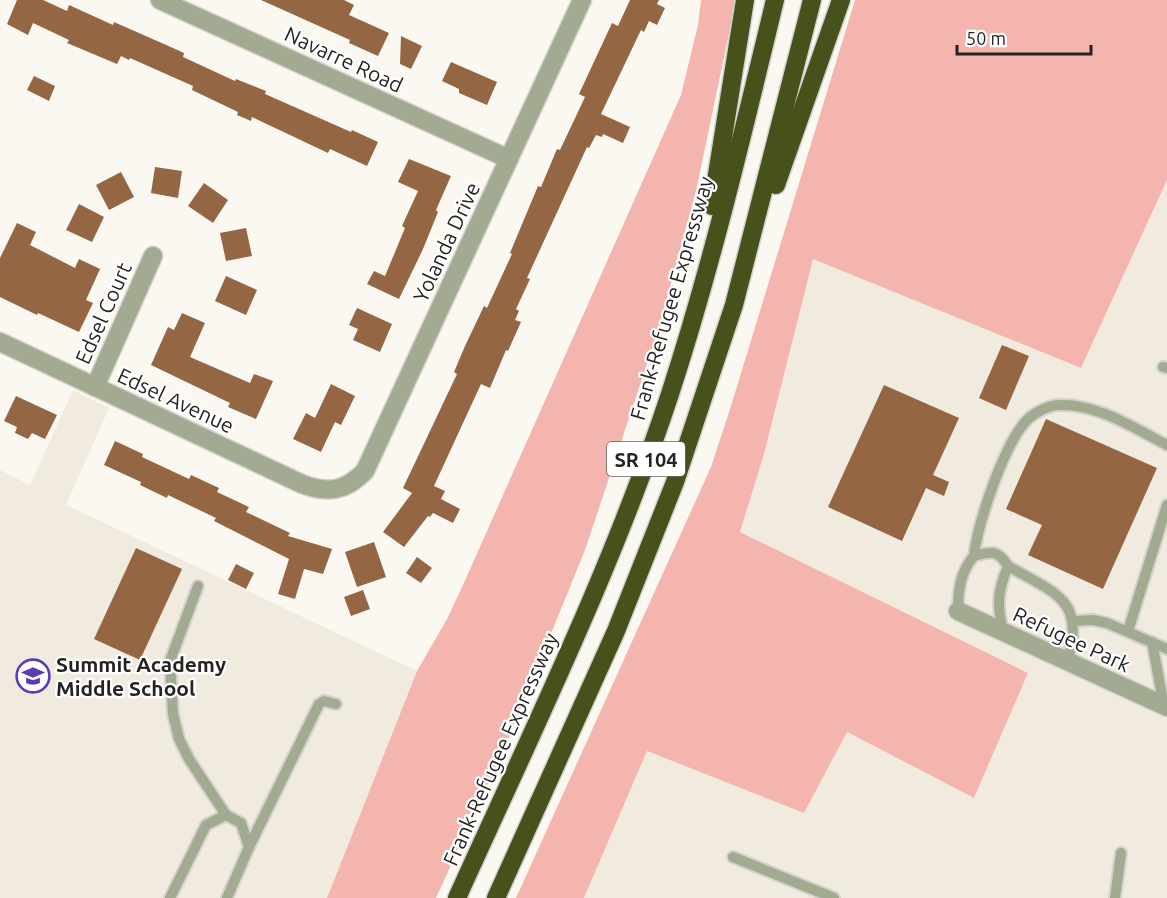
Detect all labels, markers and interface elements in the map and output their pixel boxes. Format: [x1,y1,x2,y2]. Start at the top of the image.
scale bar [957,18,1090,56]
street label: Navarre Road [281,21,407,97]
text: 50 m [966,28,1006,48]
street label: Frank-Refugee Expressway [625,173,717,423]
street label: Yolanda Drive [408,178,484,306]
street label: Edsel Court [70,259,136,367]
street label: Edsel Avenue [114,363,238,437]
road number: SR 104 [607,442,685,476]
street label: Refugee Park [1010,601,1135,677]
street label: Frank-Refugee Expressway [438,629,562,869]
place label: Summit Academy Middle School [56,652,226,700]
school or university icon: Summit Academy Middle School [15,658,51,694]

